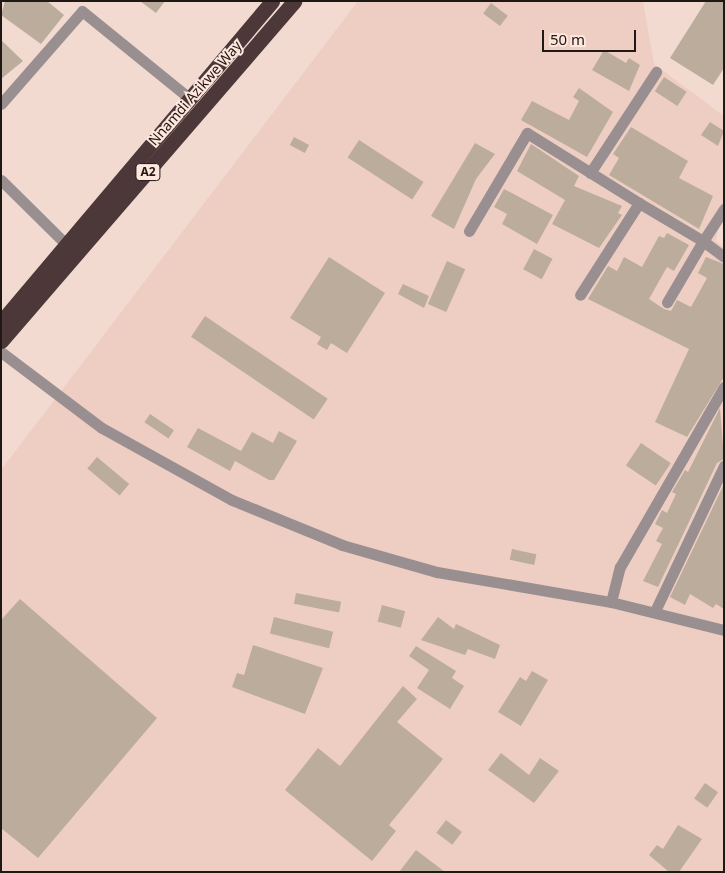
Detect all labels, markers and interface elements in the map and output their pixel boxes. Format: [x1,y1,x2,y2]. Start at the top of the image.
scale bar [545,20,639,52]
text: 50 m [550,29,585,49]
street label: Nnamdi Azikwe Way [145,37,245,149]
road number: A2 [134,162,162,182]

